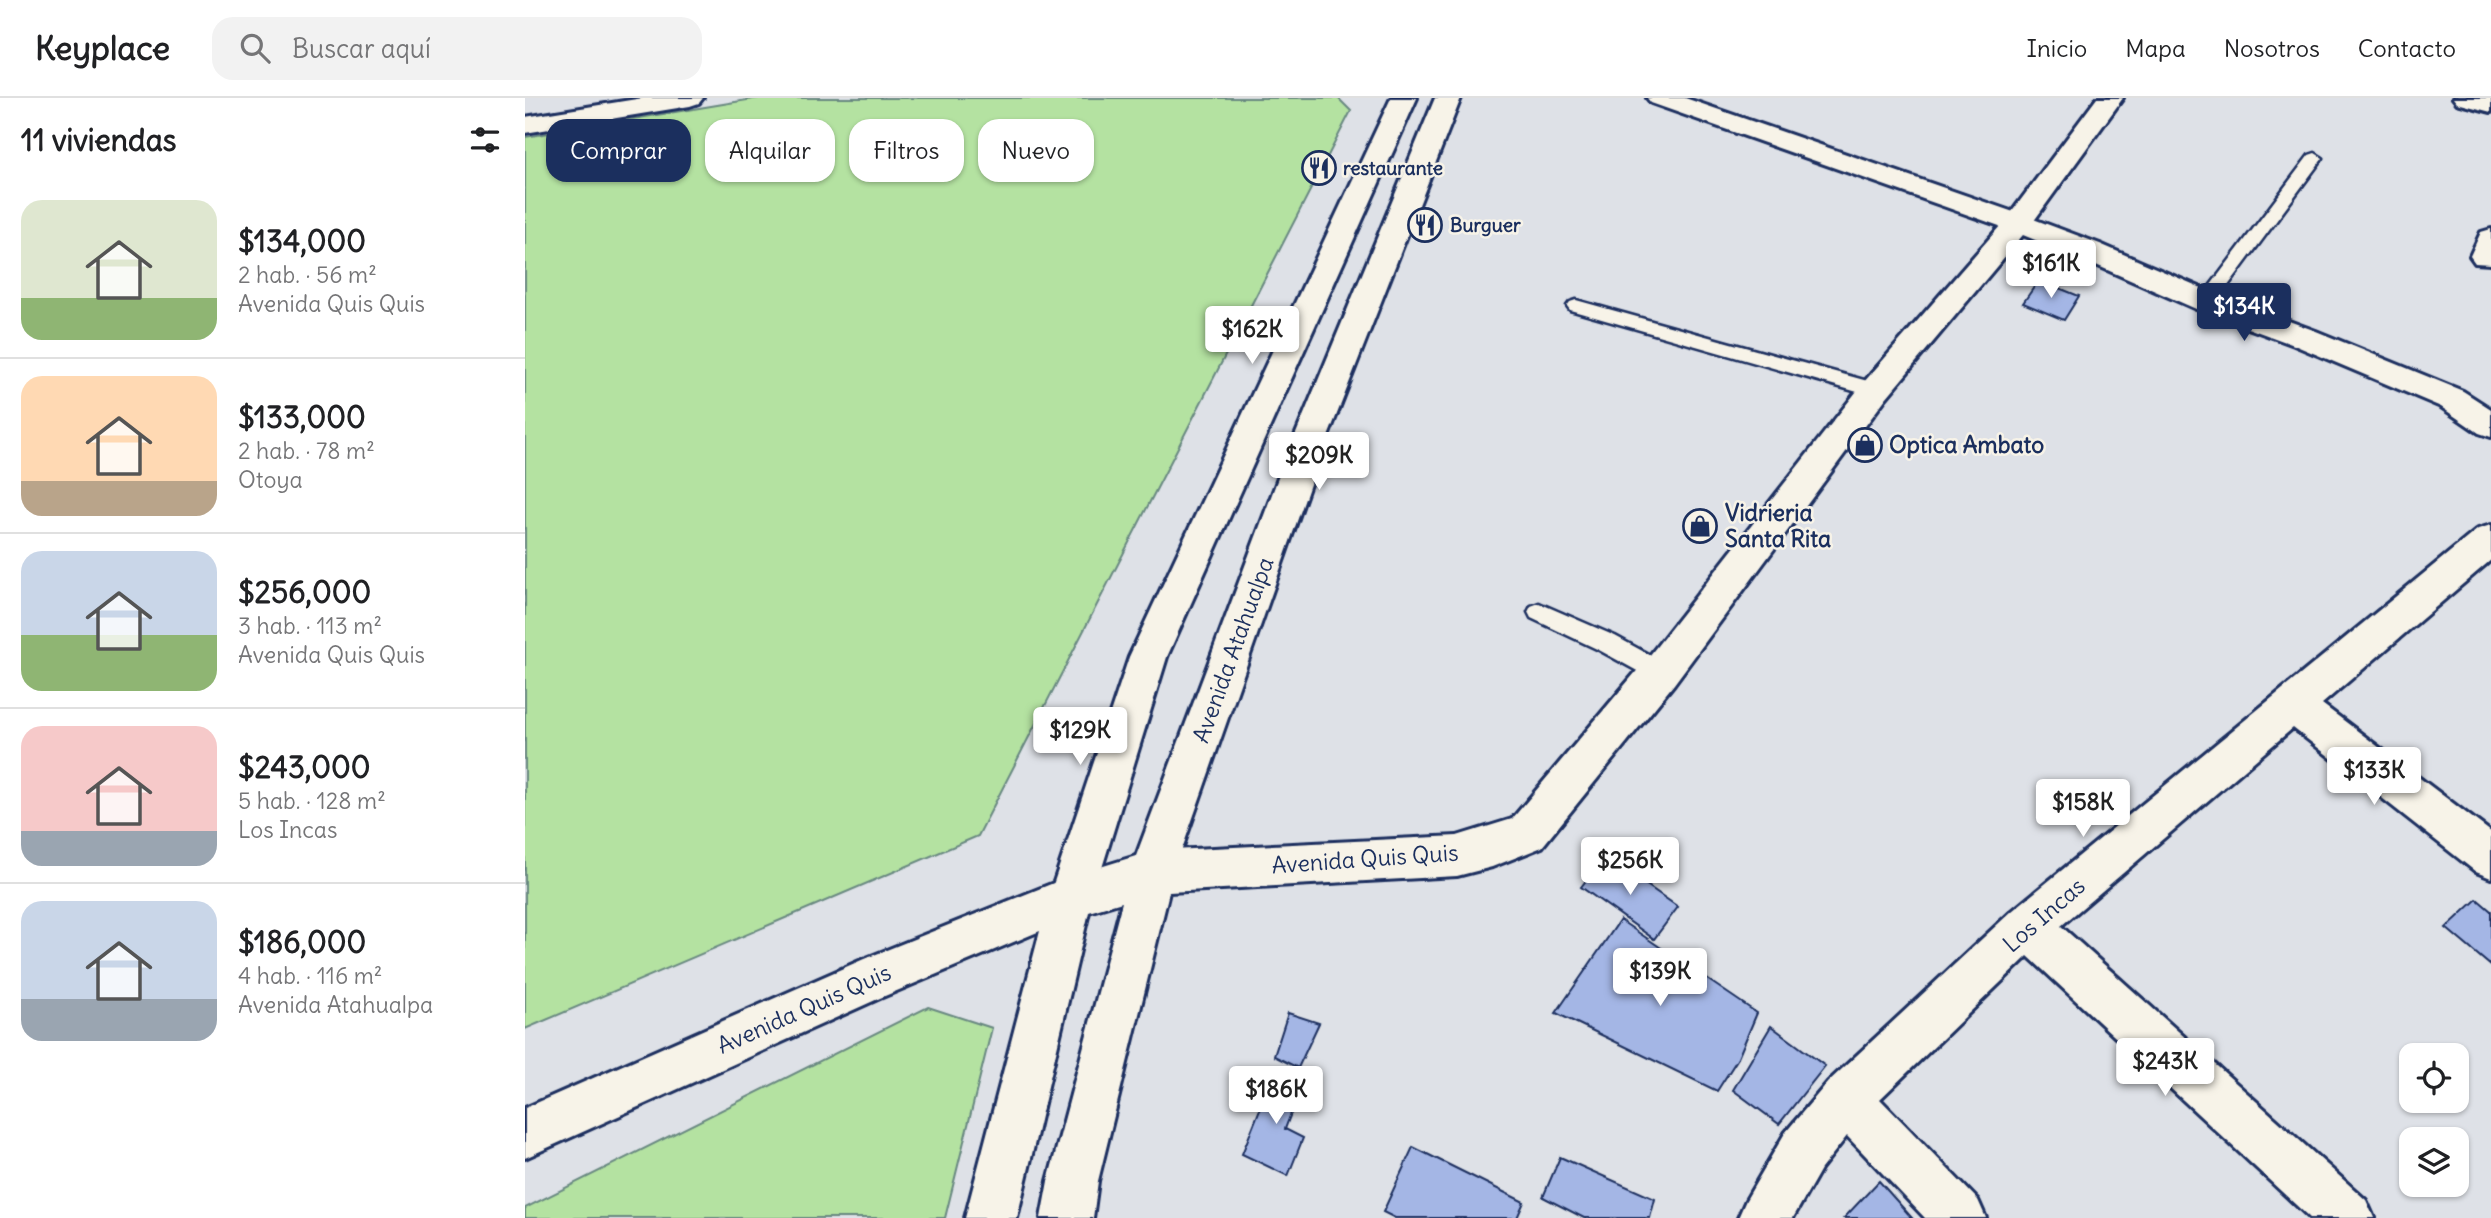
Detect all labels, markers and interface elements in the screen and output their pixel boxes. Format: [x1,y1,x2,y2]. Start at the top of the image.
search box [212,17,702,80]
text: Keyplace [35,27,170,69]
icon: search [236,29,274,67]
text: Buscar aquí [292,32,431,65]
text: Inicio [2027,33,2087,63]
text: Mapa [2125,33,2186,63]
text: Nosotros [2224,33,2320,63]
text: Contacto [2358,33,2456,63]
chip: Comprar [546,119,691,182]
chip: Alquilar [705,119,835,182]
chip: Filtros [849,119,964,182]
chip: Nuevo [978,119,1094,182]
text: 11 viviendas [21,121,176,159]
icon: filters [466,121,504,159]
restaurant icon: restaurante [1300,149,1338,187]
place label: restaurante [1343,156,1443,180]
restaurant icon: Burguer [1406,206,1444,244]
place label: Burguer [1450,213,1521,237]
text: $134,000 [238,222,366,260]
icon: home [77,228,161,312]
pin: $161K [2002,240,2100,300]
text: $161K [2022,248,2080,277]
text: 2 hab. · 56 m² [238,260,377,289]
pin: $134K [2195,284,2293,343]
text: Avenida Quis Quis [238,289,425,318]
text: $134K [2213,291,2275,320]
pin: $162K [1203,306,1301,366]
text: $162K [1221,314,1283,343]
text: $133,000 [238,398,366,436]
icon: home [77,404,161,488]
shop icon: Optica Ambato [1846,426,1884,464]
place label: Optica Ambato [1889,430,2044,459]
pin: $209K [1270,432,1368,492]
text: 2 hab. · 78 m² [238,436,375,465]
text: $209K [1285,440,1353,469]
text: Otoya [238,465,303,494]
place label: Vidrieria Santa Rita [1725,498,1831,553]
shop icon: Vidrieria Santa Rita [1681,507,1719,545]
street label: Avenida Atahualpa [1186,553,1280,747]
text: $256,000 [238,573,371,611]
icon: home [77,579,161,663]
text: 3 hab. · 113 m² [238,611,382,640]
text: Avenida Quis Quis [238,640,425,669]
pin: $129K [1031,708,1129,767]
text: $129K [1049,715,1111,744]
text: $243,000 [238,748,370,786]
pin: $133K [2325,748,2423,807]
icon: home [77,754,161,838]
text: $133K [2343,755,2405,784]
pin: $158K [2034,780,2132,839]
text: 5 hab. · 128 m² [238,786,386,815]
text: $158K [2052,787,2114,816]
text: Los Incas [238,815,337,844]
street label: Avenida Quis Quis [1271,838,1459,879]
pin: $256K [1581,838,1679,897]
text: $256K [1597,845,1663,874]
street label: Los Incas [1997,871,2091,958]
text: $186,000 [238,923,366,961]
icon: home [77,929,161,1013]
pin: $139K [1611,948,1709,1008]
text: $139K [1629,956,1691,985]
street label: Avenida Quis Quis [712,957,895,1060]
text: 4 hab. · 116 m² [238,961,382,990]
text: Avenida Atahualpa [238,990,433,1019]
pin: $243K [2116,1038,2214,1098]
map controls [2399,1043,2469,1197]
button: locate [2399,1043,2469,1113]
text: $243K [2132,1046,2198,1075]
pin: $186K [1227,1066,1325,1126]
text: $186K [1245,1074,1307,1103]
button: layers [2399,1127,2469,1197]

